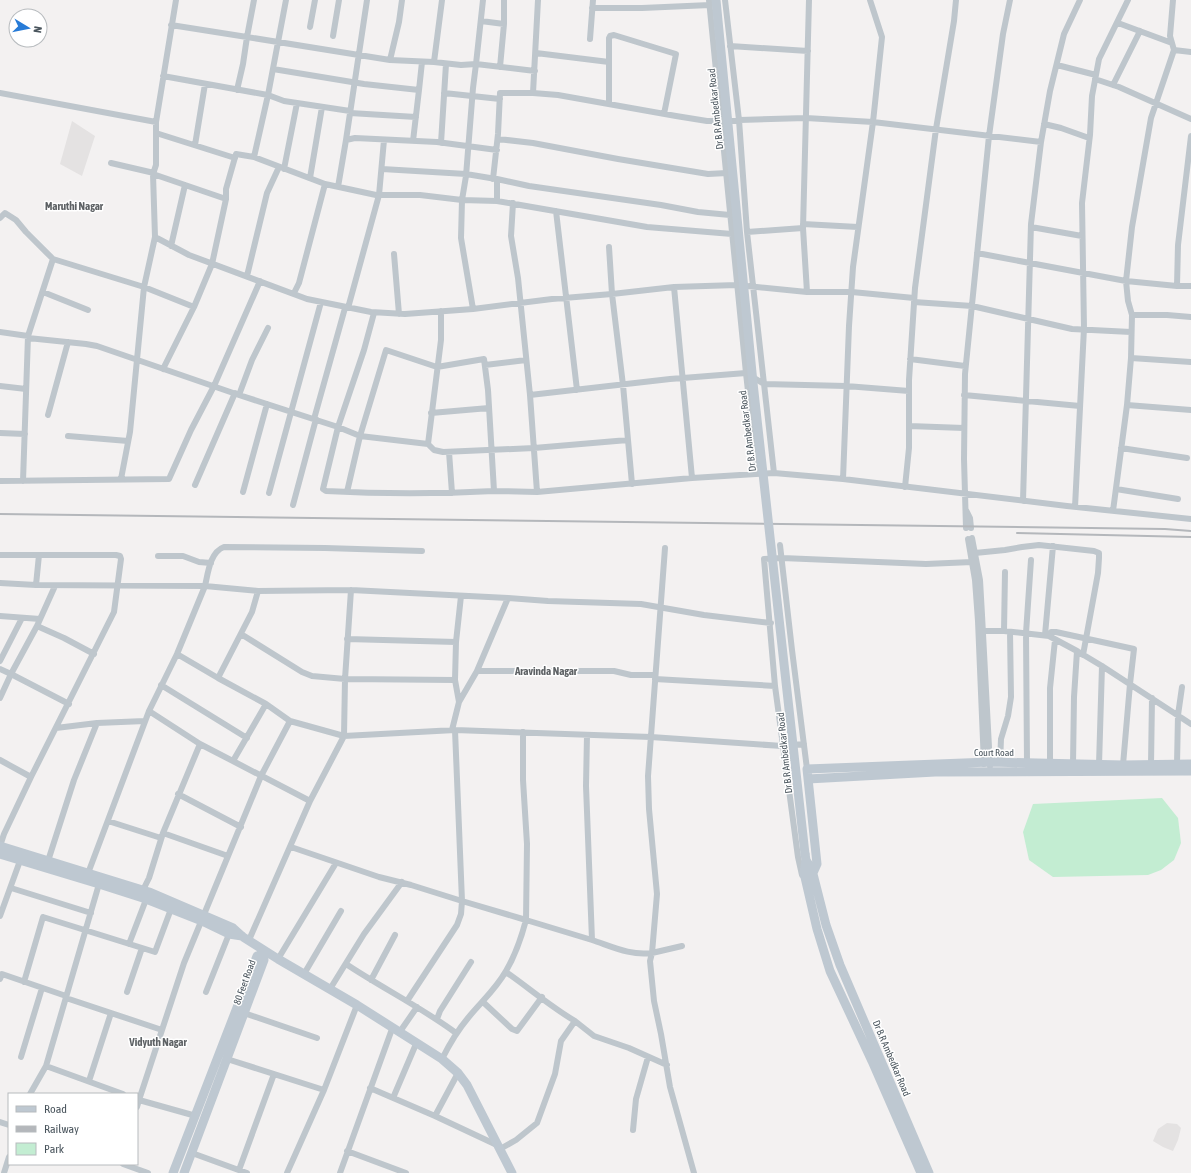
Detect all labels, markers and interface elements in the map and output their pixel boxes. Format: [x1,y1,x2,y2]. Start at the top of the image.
north arrow [8,8,48,48]
text: N [31,25,44,34]
street label: Dr B.R Ambedkar Road [706,68,725,150]
district label: Maruthi Nagar [45,200,104,212]
street label: Dr B.R Ambedkar Road [737,390,758,472]
district label: Aravinda Nagar [514,665,578,677]
street label: Dr B.R Ambedkar Road [775,712,794,794]
street label: Court Road [974,747,1014,758]
street label: 80 Feet Road [231,958,258,1006]
street label: Dr B.R Ambedkar Road [871,1019,913,1098]
district label: Vidyuth Nagar [128,1036,187,1048]
legend [8,1093,138,1165]
text: Road [44,1102,67,1116]
text: Railway [44,1122,79,1136]
text: Park [44,1142,65,1156]

